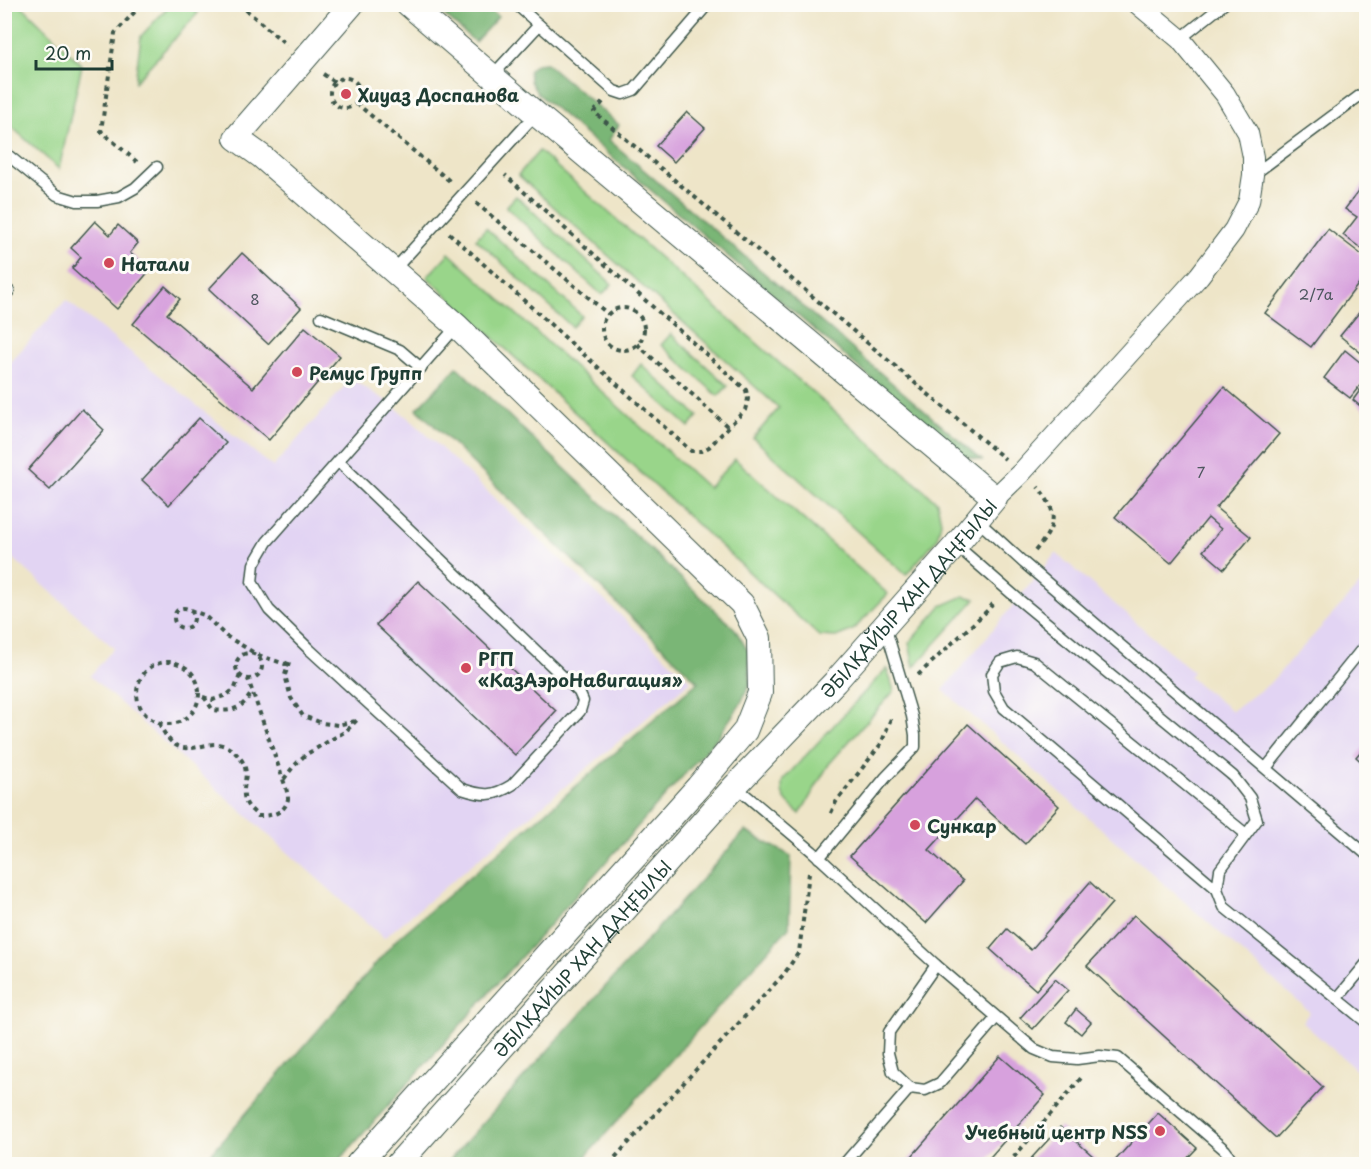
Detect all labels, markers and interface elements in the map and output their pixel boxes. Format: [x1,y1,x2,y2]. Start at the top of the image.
scale bar [36,33,112,71]
text: 20 m [45,39,91,66]
place label: Хиуаз Доспанова [358,81,519,108]
marker: Хиуаз Доспанова [339,87,353,101]
place label: Натали [121,250,190,277]
marker: Натали [102,256,116,270]
house number: 2/7а [1299,282,1334,305]
house number: 8 [250,287,260,310]
place label: Ремус Групп [309,359,422,386]
marker: Ремус Групп [290,365,304,379]
house number: 7 [1197,460,1206,483]
street label: ӘБІЛҚАЙЫР ХАН ДАҢҒЫЛЫ [814,493,1003,704]
place label: РГП «КазАэроНавигация» [478,645,683,693]
marker: РГП «КазАэроНавигация» [459,661,473,675]
place label: Сункар [927,812,997,839]
marker: Сункар [908,818,922,832]
street label: ӘБІЛҚАЙЫР ХАН ДАҢҒЫЛЫ [486,853,677,1063]
place label: Учебный центр NSS [965,1118,1148,1145]
marker: Учебный центр NSS [1153,1124,1167,1138]

